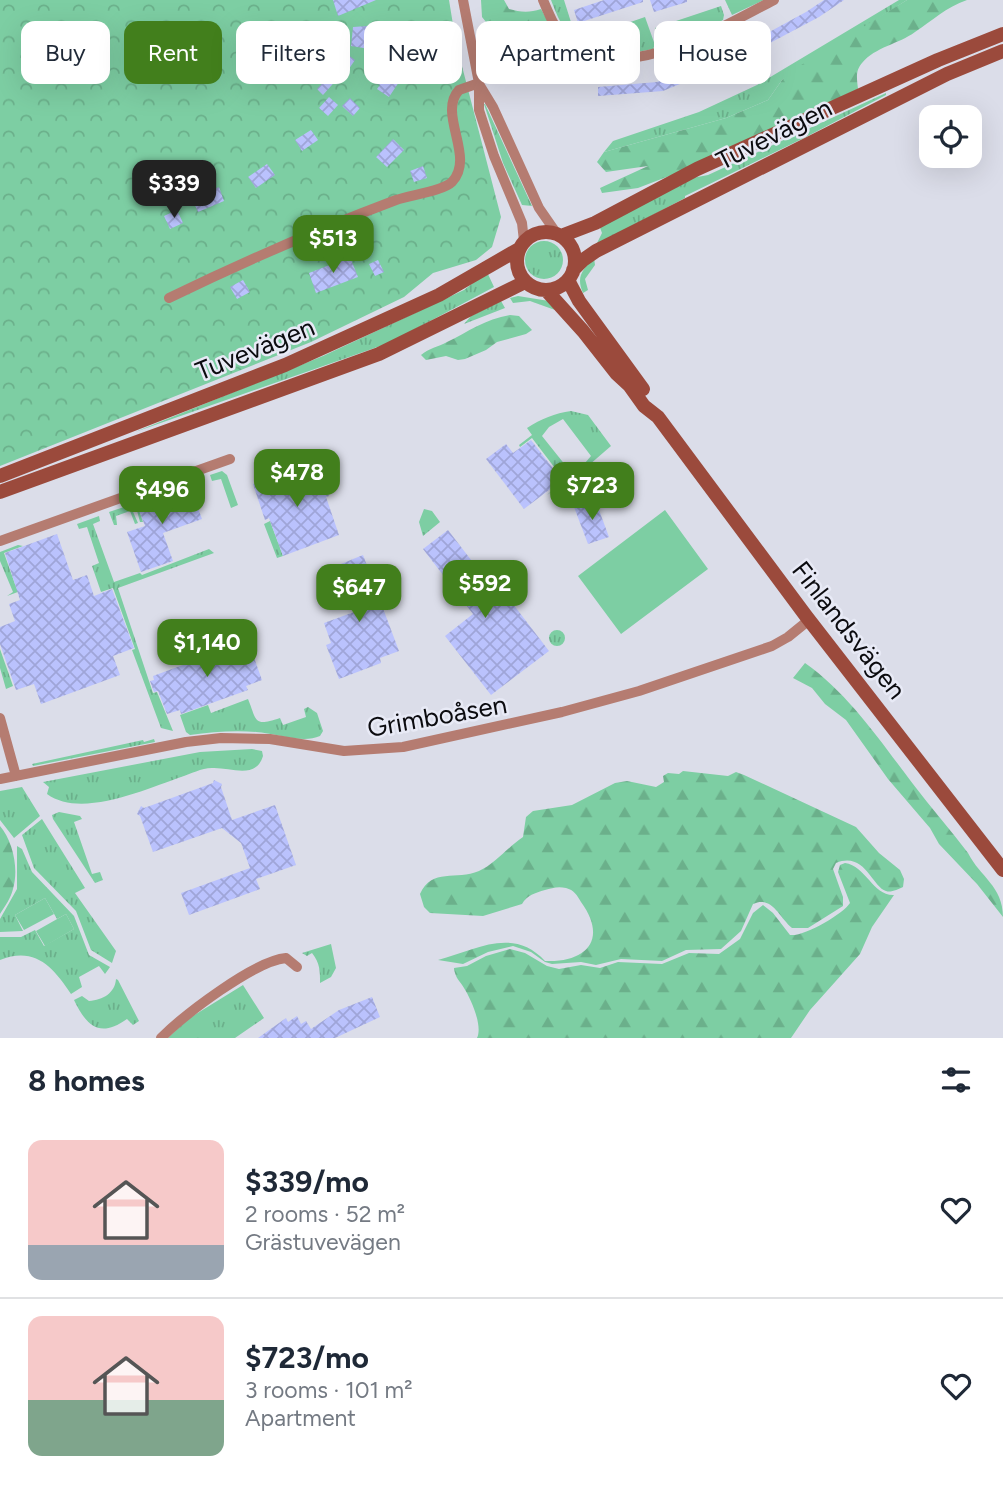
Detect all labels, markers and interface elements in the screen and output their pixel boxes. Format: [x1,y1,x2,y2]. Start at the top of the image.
chip: Buy [21,21,110,84]
chip: Rent [124,21,222,84]
chip: Filters [236,21,350,84]
chip: New [364,21,462,84]
chip: Apartment [476,21,640,84]
chip: House [654,21,771,84]
street label: Tuvevägen [711,91,837,177]
map controls [919,105,982,168]
button: locate [919,105,982,168]
pin: $339 [133,160,215,220]
text: $339 [148,169,200,197]
pin: $513 [292,216,374,275]
text: $513 [309,224,357,252]
street label: Tuvevägen [191,311,319,387]
pin: $478 [256,449,338,509]
text: $478 [270,458,324,486]
pin: $723 [551,462,633,522]
pin: $496 [121,466,203,526]
text: $723 [566,471,618,499]
text: $496 [135,475,189,503]
street label: Finlandsvägen [785,555,913,705]
pin: $592 [444,560,526,620]
pin: $647 [318,564,400,624]
text: $592 [459,569,511,597]
text: $647 [332,573,386,601]
pin: $1,140 [150,620,264,679]
text: $1,140 [173,628,241,656]
street label: Grimboåsen [365,688,509,744]
icon: filters [937,1061,975,1099]
text: 8 homes [28,1062,145,1099]
text: $339/mo [245,1163,369,1200]
icon: home [84,1168,168,1252]
icon: heart [937,1191,975,1229]
text: 2 rooms · 52 m² [245,1200,405,1228]
text: Grästuvevägen [245,1228,401,1256]
text: $723/mo [245,1339,369,1376]
icon: home [84,1344,168,1428]
icon: heart [937,1367,975,1405]
text: 3 rooms · 101 m² [245,1376,412,1404]
text: Apartment [245,1404,356,1432]

